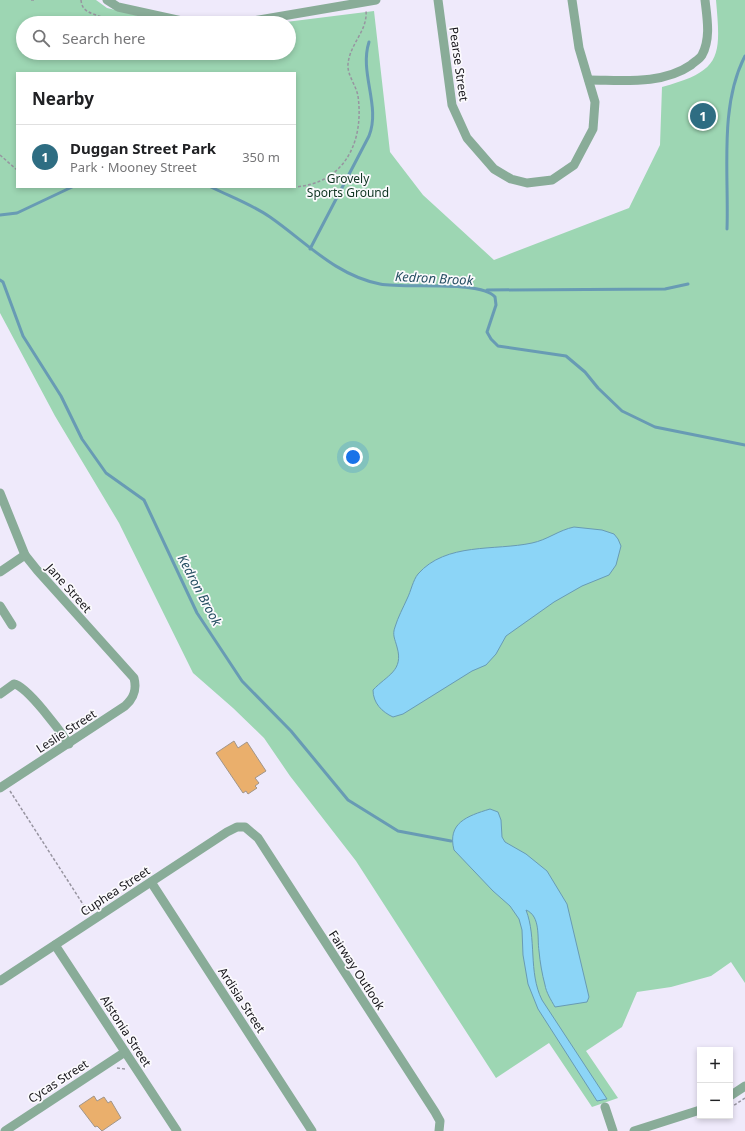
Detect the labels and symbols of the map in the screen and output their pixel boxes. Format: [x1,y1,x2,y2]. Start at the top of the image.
street label: Pearse Street [445,26,473,103]
pin: 1 [690,101,716,131]
park label: Grovely Sports Ground [307,170,389,201]
water label: Kedron Brook [394,267,474,289]
your location [343,447,363,467]
water label: Kedron Brook [174,551,227,629]
street label: Jane Street [42,559,96,617]
street label: Leslie Street [33,705,100,757]
street label: Cuphea Street [77,862,154,920]
street label: Fairway Outlook [325,927,389,1014]
street label: Ardisia Street [214,964,270,1037]
street label: Alstonia Street [97,992,156,1071]
street label: Cycas Street [25,1055,92,1107]

